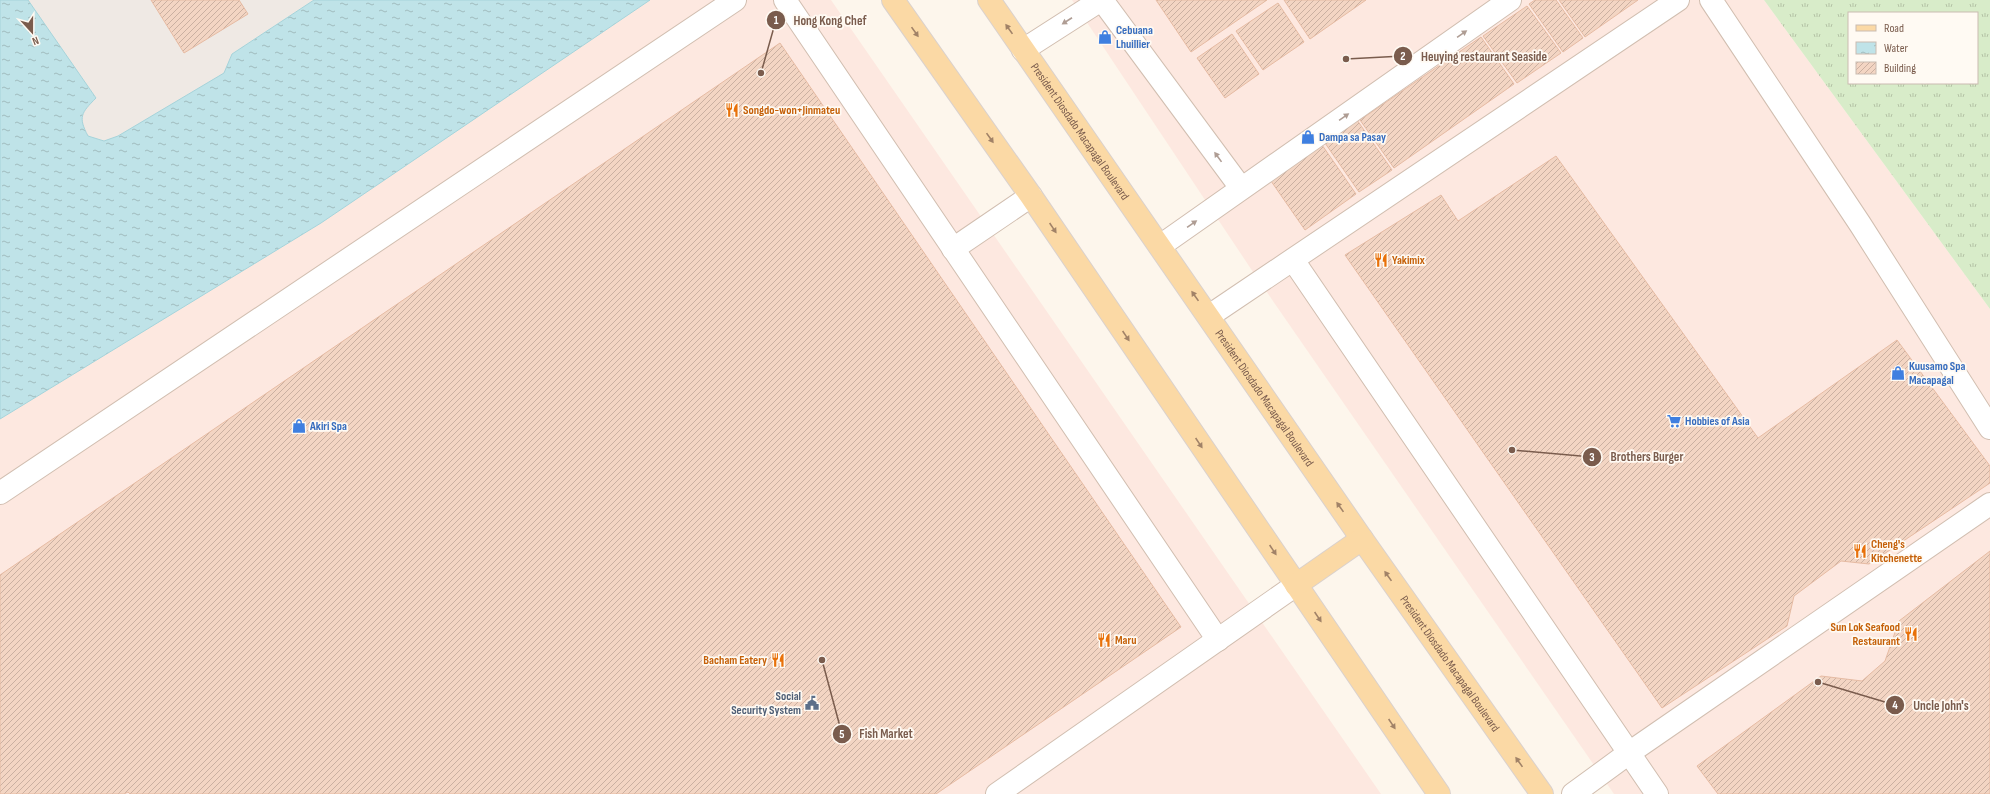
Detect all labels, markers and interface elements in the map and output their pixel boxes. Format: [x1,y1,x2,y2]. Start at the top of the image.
callout: Hong Kong Chef [766,8,875,33]
north arrow [12,12,52,52]
legend [1848,12,1978,84]
text: 1 [774,13,779,28]
text: Hong Kong Chef [793,13,867,29]
one-way arrow [1062,17,1073,25]
text: Road [1884,21,1904,36]
one-way arrow [1005,23,1013,34]
place label: Cebuana Lhuillier [1116,23,1153,52]
one-way arrow [911,27,919,37]
shop icon: Cebuana Lhuillier [1097,29,1113,45]
one-way arrow [1456,30,1467,38]
text: N [30,34,40,48]
text: Water [1884,41,1908,56]
callout: Heuying restaurant Seaside [1393,44,1555,69]
text: 2 [1400,49,1406,64]
text: Heuying restaurant Seaside [1421,49,1547,65]
street label: President Diosdado Macapagal Boulevard [1027,60,1133,203]
text: Building [1884,61,1916,76]
restaurant icon: Songdo-won+Jinmateu [724,102,740,118]
place label: Songdo-won+Jinmateu [743,103,840,118]
one-way arrow [1339,113,1349,121]
shop icon: Dampa sa Pasay [1300,129,1316,145]
place label: Dampa sa Pasay [1319,130,1386,145]
one-way arrow [986,133,994,144]
one-way arrow [1214,152,1222,162]
one-way arrow [1186,219,1197,228]
one-way arrow [1049,223,1057,234]
restaurant icon: Yakimix [1373,252,1389,268]
place label: Yakimix [1392,253,1425,268]
one-way arrow [1191,291,1199,302]
street label: President Diosdado Macapagal Boulevard [1212,327,1317,469]
one-way arrow [1122,330,1130,341]
place label: Kuusamo Spa Macapagal [1909,359,1965,388]
shop icon: Kuusamo Spa Macapagal [1890,365,1906,381]
supermarket icon: Hobbies of Asia [1666,413,1682,429]
place label: Hobbies of Asia [1685,414,1750,429]
shop icon: Akiri Spa [291,418,307,434]
place label: Akiri Spa [309,419,347,434]
one-way arrow [1195,438,1203,448]
callout: Brothers Burger [1582,444,1691,469]
text: Brothers Burger [1611,449,1683,465]
text: 3 [1589,450,1595,465]
one-way arrow [1336,502,1344,512]
place label: Cheng's Kitchenette [1871,537,1922,566]
restaurant icon: Cheng's Kitchenette [1852,543,1868,559]
one-way arrow [1269,545,1277,555]
one-way arrow [1384,570,1392,581]
street label: President Diosdado Macapagal Boulevard [1397,593,1503,735]
one-way arrow [1314,612,1322,622]
place label: Sun Lok Seafood Restaurant [1831,620,1900,649]
restaurant icon: Sun Lok Seafood Restaurant [1903,626,1919,642]
restaurant icon: Maru [1096,632,1112,648]
place label: Maru [1115,633,1136,648]
restaurant icon: Bacham Eatery [770,652,786,668]
place label: Bacham Eatery [703,653,767,668]
place label: Social Security System [731,689,801,718]
callout: Uncle John's [1885,692,1977,717]
public building icon: Social Security System [804,695,820,711]
text: 4 [1892,698,1898,713]
text: Uncle John's [1913,698,1969,714]
one-way arrow [1388,719,1396,730]
callout: Fish Market [832,721,921,746]
text: Fish Market [859,726,913,742]
text: 5 [839,727,845,742]
one-way arrow [1515,757,1523,767]

